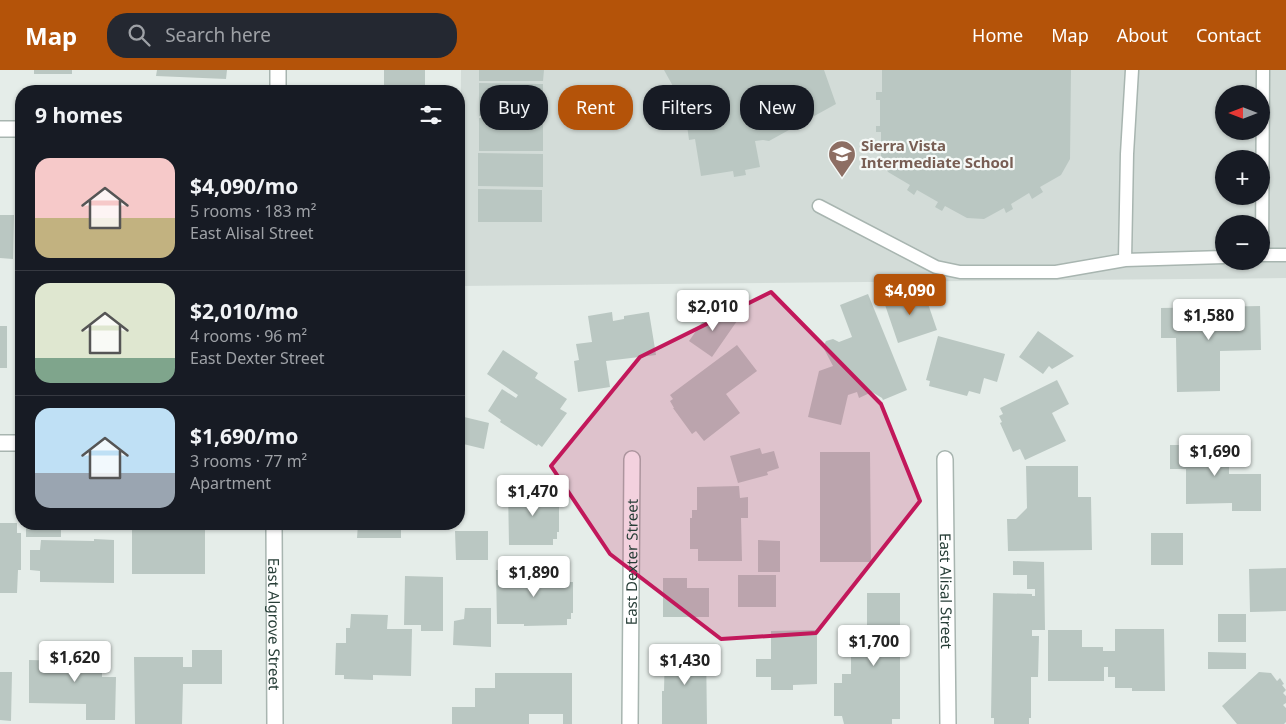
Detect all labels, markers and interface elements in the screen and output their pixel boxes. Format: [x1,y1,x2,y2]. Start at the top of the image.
search box [107,13,457,58]
text: Map [25,19,77,52]
icon: search [125,21,153,49]
text: Search here [165,22,271,48]
text: Home [972,23,1023,47]
text: Map [1051,23,1089,47]
text: About [1117,23,1168,47]
text: Contact [1196,23,1261,47]
chip: Buy [480,85,548,130]
chip: Rent [558,85,633,130]
chip: Filters [643,85,730,130]
chip: New [740,85,814,130]
north arrow [1215,85,1270,140]
map controls [1215,85,1270,270]
text: 9 homes [35,101,123,129]
icon: filters [417,101,445,129]
place label: Sierra Vista Intermediate School [861,135,1014,172]
school or university icon: Sierra Vista Intermediate School [827,139,857,178]
button: + [1215,150,1270,205]
text: $4,090/mo [190,172,298,200]
icon: home [75,178,135,238]
text: 5 rooms · 183 m² [190,200,316,222]
button: − [1215,215,1270,270]
text: East Alisal Street [190,222,314,244]
pin: $4,090 [869,274,951,316]
text: $4,090 [885,279,935,301]
pin: $2,010 [672,290,754,332]
text: $2,010 [688,295,738,317]
text: $2,010/mo [190,297,298,325]
pin: $1,580 [1168,298,1250,341]
icon: home [75,303,135,363]
text: $1,580 [1184,304,1234,326]
text: 4 rooms · 96 m² [190,325,307,347]
text: East Dexter Street [190,347,325,369]
text: $1,690/mo [190,422,298,450]
icon: home [75,428,135,488]
pin: $1,690 [1174,434,1256,477]
text: $1,690 [1190,440,1240,462]
text: 3 rooms · 77 m² [190,450,307,472]
text: Apartment [190,472,271,494]
pin: $1,470 [492,474,574,517]
text: $1,470 [508,480,558,502]
street label: East Dexter Street [621,498,642,625]
street label: East Alisal Street [936,533,957,650]
pin: $1,890 [493,556,575,598]
street label: East Algrove Street [264,558,285,691]
text: $1,890 [509,561,559,583]
pin: $1,700 [833,624,915,667]
text: $1,700 [849,630,899,652]
pin: $1,620 [34,640,116,683]
pin: $1,430 [644,644,726,686]
text: $1,620 [50,646,100,668]
text: $1,430 [660,649,710,671]

